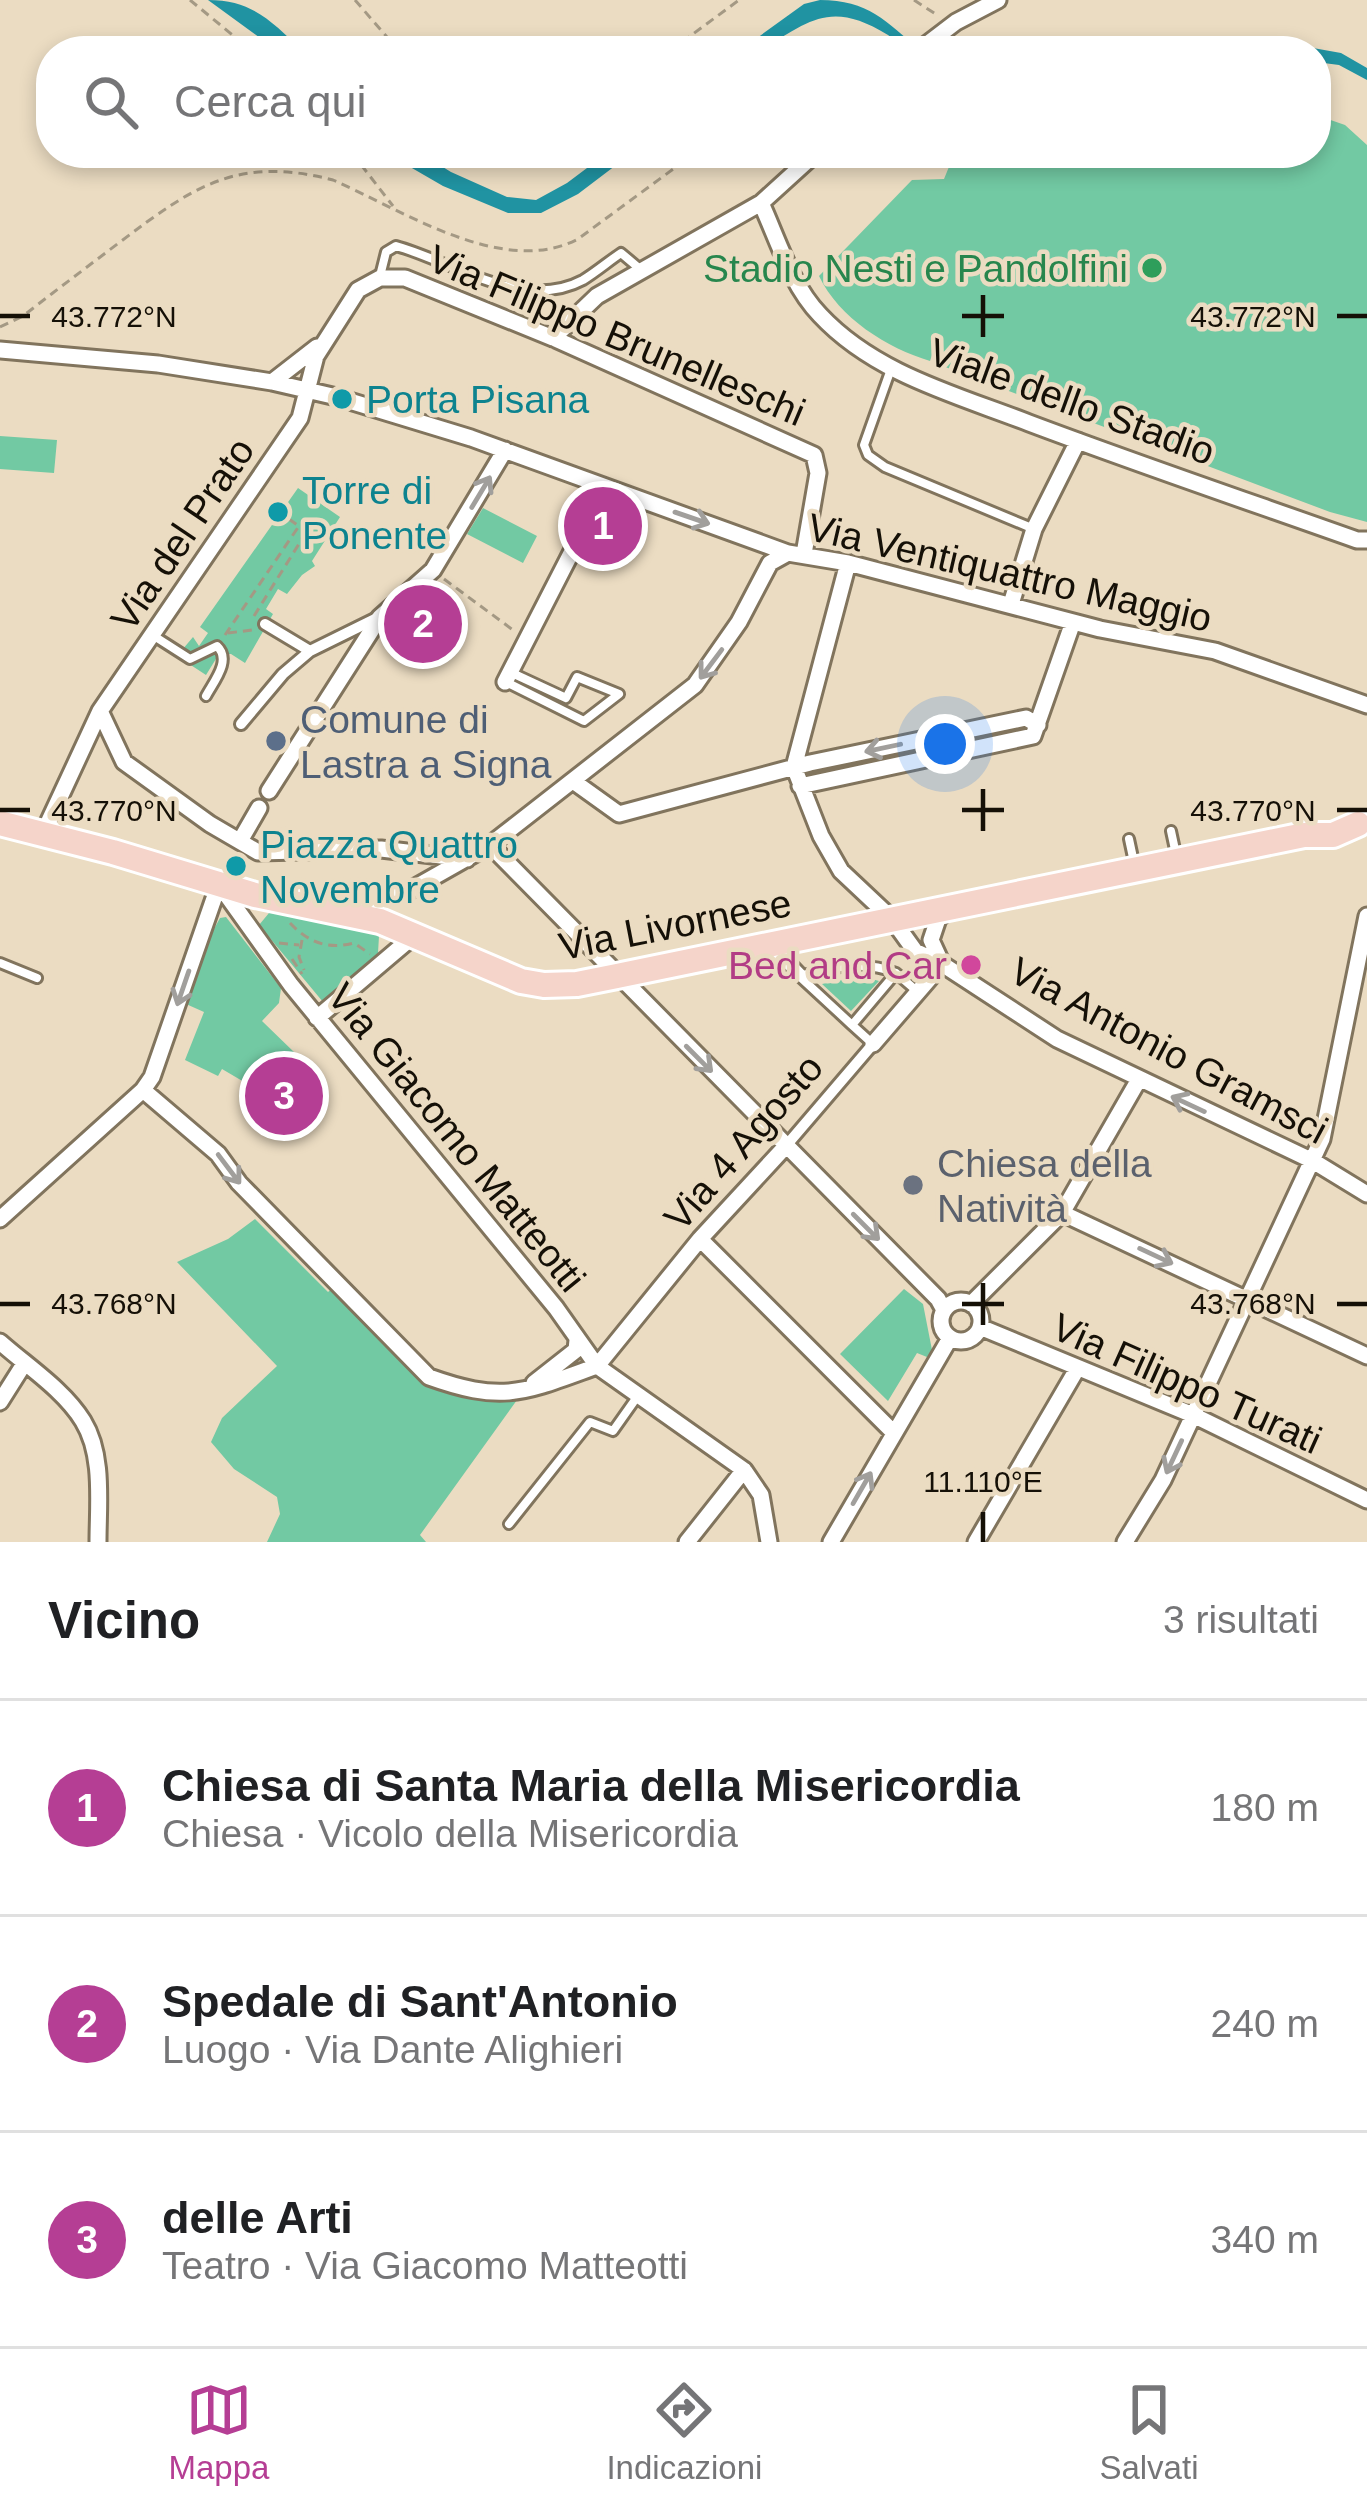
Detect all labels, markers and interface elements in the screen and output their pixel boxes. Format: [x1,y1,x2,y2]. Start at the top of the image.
search box [36,36,1331,168]
icon: search [78,69,144,135]
text: Cerca qui [174,76,367,127]
street label: Via Filippo Brunelleschi [422,237,811,434]
place label: Stadio Nesti e Pandolfini [703,247,1128,290]
marker: Stadio Nesti e Pandolfini [1139,255,1165,281]
text: 43.772°N [51,300,177,333]
text: 43.772°N [1190,300,1316,333]
street label: Viale dello Stadio [923,330,1220,473]
place label: Porta Pisana [366,378,590,421]
marker: Porta Pisana [329,386,355,412]
street label: Via del Prato [102,430,262,639]
place label: Torre di Ponente [302,469,447,557]
one-way arrow [469,475,493,510]
pin: 1 [564,481,642,571]
marker: Torre di Ponente [265,499,291,525]
street label: Via Ventiquattro Maggio [804,505,1216,640]
one-way arrow [673,509,710,530]
pin: 2 [384,579,462,669]
one-way arrow [699,647,725,679]
place label: Comune di Lastra a Signa [300,698,552,786]
your location [915,714,975,774]
marker: Comune di Lastra a Signa [263,728,289,754]
one-way arrow [865,738,904,760]
text: 43.770°N [51,794,177,827]
text: 43.770°N [1190,794,1316,827]
place label: Piazza Quattro Novembre [260,823,518,911]
marker: Piazza Quattro Novembre [223,853,249,879]
street label: Via Livornese [555,881,795,968]
place label: Bed and Car [728,944,947,987]
street label: Via Antonio Gramsci [1003,949,1335,1152]
marker: Bed and Car [958,952,984,978]
one-way arrow [170,968,192,1006]
street label: Via Giacomo Matteotti [319,975,594,1300]
one-way arrow [684,1044,713,1073]
street label: Via 4 Agosto [656,1046,831,1239]
pin: 3 [245,1051,323,1141]
one-way arrow [1171,1091,1207,1113]
place label: Chiesa della Natività [937,1142,1152,1230]
one-way arrow [216,1152,242,1185]
marker: Chiesa della Natività [900,1172,926,1198]
one-way arrow [851,1212,880,1241]
one-way arrow [1137,1246,1173,1268]
text: 43.768°N [51,1287,177,1320]
text: 43.768°N [1190,1287,1316,1320]
street label: Via Filippo Turati [1046,1305,1328,1462]
one-way arrow [1161,1438,1183,1474]
text: 11.110°E [923,1465,1043,1498]
one-way arrow [851,1471,875,1506]
text: Vicino [48,1592,200,1649]
text: 3 risultati [1163,1598,1319,1641]
text: Chiesa di Santa Maria della Misericordia [162,1760,1020,1811]
text: 1 [76,1786,98,1829]
text: 180 m [1211,1786,1319,1829]
text: Chiesa · Vicolo della Misericordia [162,1812,738,1855]
text: Spedale di Sant'Antonio [162,1976,678,2027]
text: 2 [76,2002,98,2045]
text: 240 m [1211,2002,1319,2045]
text: Luogo · Via Dante Alighieri [162,2028,623,2071]
text: delle Arti [162,2192,353,2243]
text: 3 [76,2218,98,2261]
text: 340 m [1211,2218,1319,2261]
text: Teatro · Via Giacomo Matteotti [162,2244,688,2287]
tab: Mappa [169,2377,269,2487]
tab: Indicazioni [606,2377,762,2487]
tab: Salvati [1099,2377,1198,2487]

